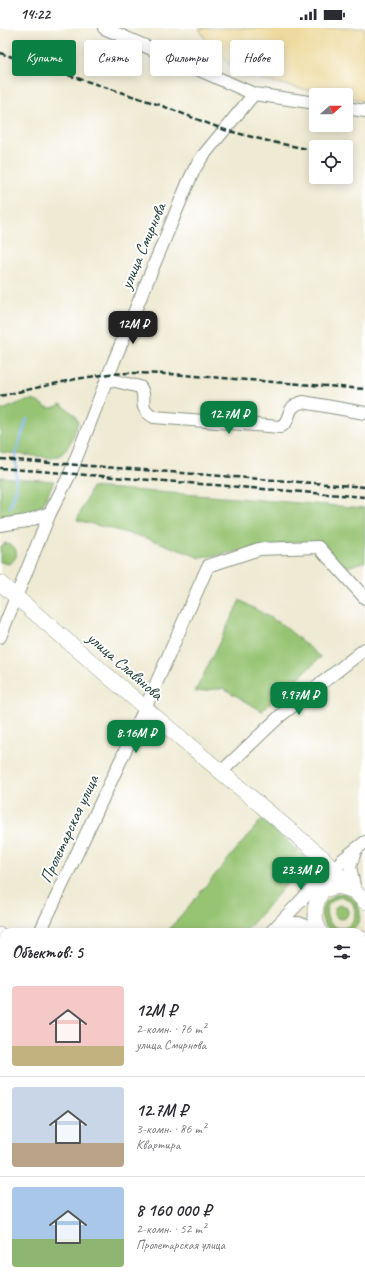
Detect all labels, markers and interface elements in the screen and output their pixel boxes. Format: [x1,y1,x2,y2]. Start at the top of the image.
text: 14:22 [20,5,50,24]
chip: Купить [12,40,76,76]
chip: Снять [84,40,142,76]
chip: Фильтры [150,40,222,76]
chip: Новое [230,40,284,76]
north arrow [309,88,353,132]
map controls [309,88,353,184]
button: locate [309,140,353,184]
street label: улица Смирнова [115,198,171,293]
pin: 12M ₽ [105,311,161,345]
text: 12M ₽ [117,316,149,332]
pin: 12.7M ₽ [192,401,266,435]
text: 12.7M ₽ [209,406,249,422]
street label: улица Славянова [82,627,168,706]
pin: 9.97M ₽ [262,682,336,716]
text: 9.97M ₽ [279,687,319,703]
pin: 8.16M ₽ [99,720,173,754]
text: 8.16M ₽ [116,725,156,741]
street label: Пролетарская улица [35,771,104,886]
pin: 23.3M ₽ [264,857,338,891]
text: 23.3M ₽ [281,862,321,878]
icon: filters [331,941,353,963]
text: Объектов: 5 [12,942,83,963]
text: 12M ₽ [136,1000,177,1021]
icon: home [44,1002,92,1050]
text: 2-комн. · 76 m² [136,1021,206,1037]
text: улица Смирнова [136,1037,206,1053]
text: 12.7M ₽ [136,1100,188,1121]
icon: home [44,1103,92,1151]
text: 3-комн. · 86 m² [136,1121,206,1137]
text: Квартира [136,1137,180,1153]
text: 8 160 000 ₽ [136,1200,211,1221]
icon: home [44,1203,92,1251]
text: 2-комн. · 52 m² [136,1221,206,1237]
text: Пролетарская улица [136,1237,225,1253]

